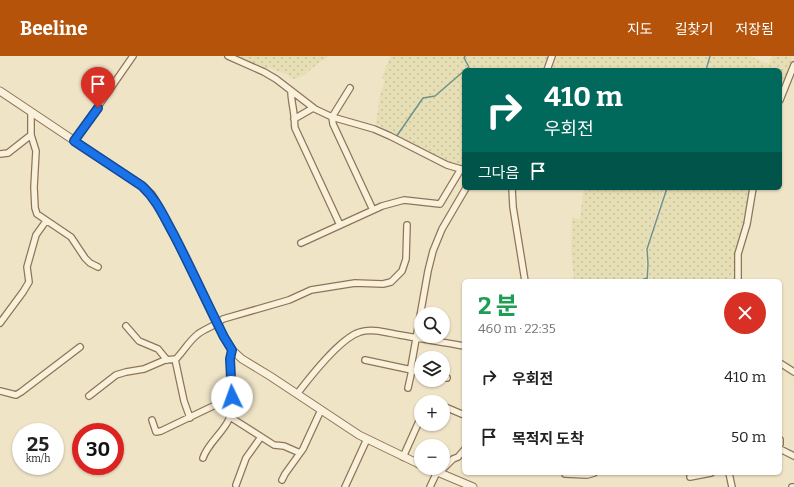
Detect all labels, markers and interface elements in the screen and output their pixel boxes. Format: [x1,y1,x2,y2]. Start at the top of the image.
text: Beeline [20,17,88,40]
text: 지도 [627,21,653,38]
text: 길찾기 [675,21,713,38]
text: 저장됨 [735,21,774,38]
pin [81,67,115,108]
icon: arrive [87,73,109,95]
text: 410 m [544,80,623,113]
icon: right [478,84,530,136]
text: 우회전 [544,118,594,140]
icon: arrive [527,160,549,182]
text: 그다음 [478,164,519,182]
text: 2 분 [478,292,518,320]
button: close [724,292,766,334]
map controls [414,307,450,475]
button: search [414,307,450,343]
text: 460 m · 22:35 [478,321,556,336]
button: layers [414,351,450,387]
icon: right [478,366,500,388]
text: 410 m [724,368,766,386]
text: 우회전 [512,370,553,388]
position arrow [211,376,253,418]
button: + [414,395,450,431]
speed limit sign: 30 [72,423,124,475]
icon: arrive [478,426,500,448]
text: 50 m [731,428,766,446]
text: 목적지 도착 [512,430,584,448]
text: 25 [27,432,49,456]
button: − [414,439,450,475]
text: km/h [26,453,50,465]

